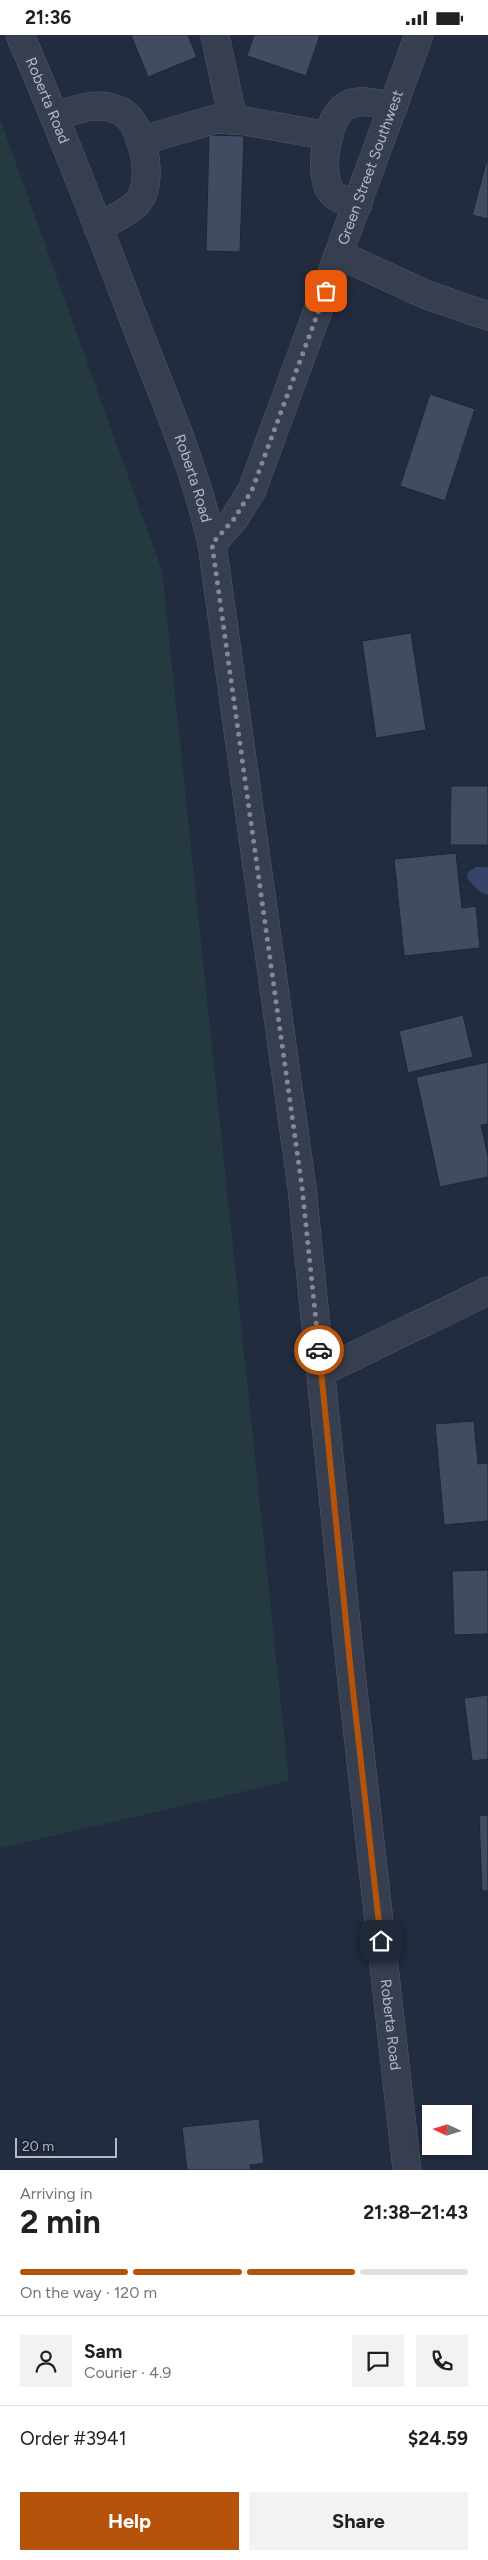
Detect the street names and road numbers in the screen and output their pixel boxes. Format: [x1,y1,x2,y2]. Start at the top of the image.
street label: Roberta Road [22,55,73,146]
street label: Green Street Southwest [334,87,407,247]
street label: Roberta Road [170,432,215,524]
street label: Roberta Road [377,1978,405,2071]

